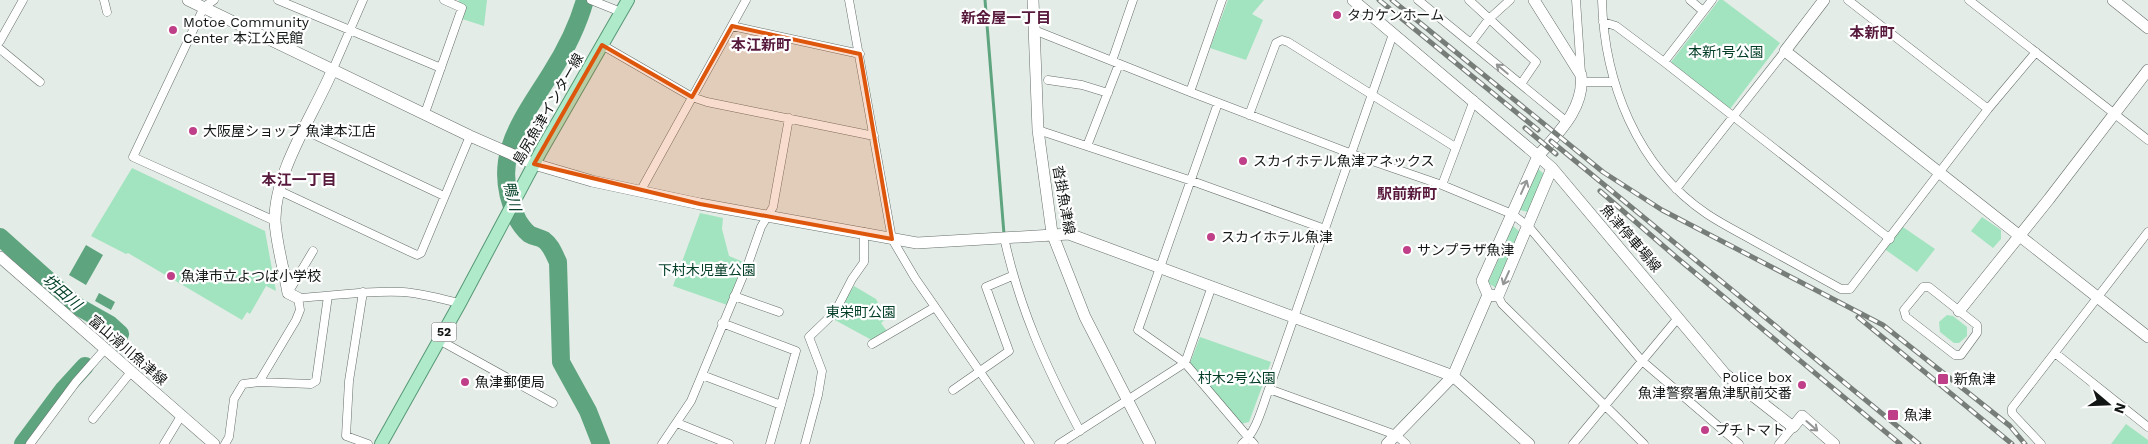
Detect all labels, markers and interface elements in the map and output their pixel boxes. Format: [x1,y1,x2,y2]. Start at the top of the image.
place label: タカケンホーム [1347,7,1444,23]
district label: 新金屋一丁目 [961,9,1051,27]
marker: タカケンホーム [1331,9,1343,21]
place label: Motoe Community Center 本江公民館 [183,14,310,46]
marker: Motoe Community Center 本江公民館 [167,24,179,36]
district label: 本新町 [1849,24,1895,42]
district label: 本江新町 [731,36,791,54]
park label: 本新1号公園 [1688,44,1764,60]
street label: 島尻魚津インター線 [510,50,586,168]
one-way arrow [1496,64,1509,75]
place label: 大阪屋ショップ 魚津本江店 [203,123,376,139]
marker: 大阪屋ショップ 魚津本江店 [187,125,199,137]
place label: スカイホテル魚津アネックス [1253,153,1435,169]
marker: スカイホテル魚津アネックス [1237,155,1249,167]
street label: 沓掛魚津線 [1050,164,1078,236]
district label: 本江一丁目 [261,171,337,189]
water label: 鴨川 [500,179,525,215]
one-way arrow [1520,180,1529,195]
district label: 駅前新町 [1377,185,1437,203]
street label: 魚津停車場線 [1597,201,1665,275]
place label: スカイホテル魚津 [1221,229,1333,245]
marker: スカイホテル魚津 [1205,231,1217,243]
place label: サンプラザ魚津 [1417,242,1515,258]
marker: サンプラザ魚津 [1401,244,1413,256]
park label: 下村木児童公園 [658,262,756,278]
place label: 魚津市立よつば小学校 [181,268,321,284]
water label: 坊田川 [39,270,86,315]
marker: 魚津市立よつば小学校 [165,270,177,282]
one-way arrow [1501,270,1511,285]
park label: 東栄町公園 [826,304,896,320]
street label: 富山滑川魚津線 [86,312,170,388]
road number: 52 [432,322,456,342]
place label: Police box 魚津警察署魚津駅前交番 [1638,369,1792,401]
park label: 村木2号公園 [1198,370,1276,386]
place label: 新魚津 [1954,371,1996,387]
marker: 新魚津 [1936,372,1950,386]
place label: 魚津郵便局 [475,374,545,390]
marker: 魚津郵便局 [459,376,471,388]
marker: Police box 魚津警察署魚津駅前交番 [1796,379,1808,391]
north arrow [2083,379,2133,429]
text: N [2111,401,2130,416]
place label: 魚津 [1904,407,1932,423]
marker: 魚津 [1886,408,1900,422]
one-way arrow [1806,420,1819,431]
place label: プチトマト [1715,422,1785,438]
marker: プチトマト [1699,424,1711,436]

